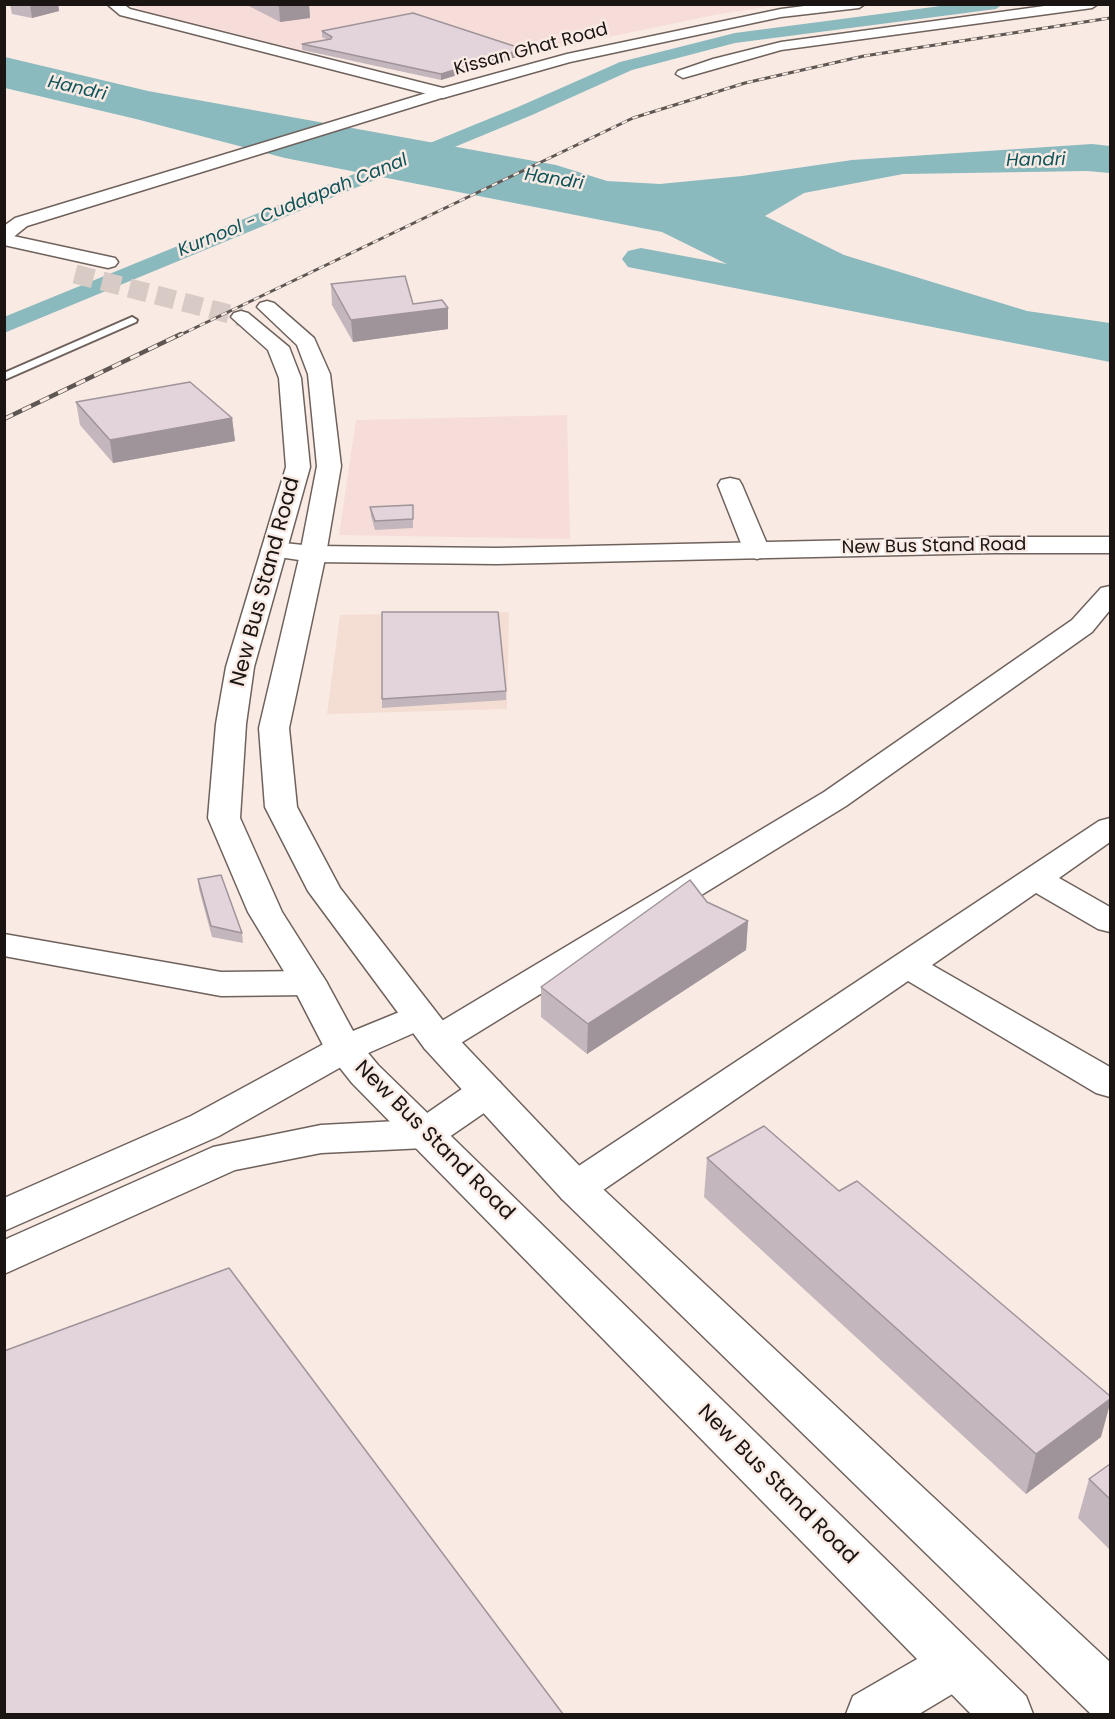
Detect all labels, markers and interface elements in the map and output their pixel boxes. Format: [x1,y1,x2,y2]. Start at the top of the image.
street label: Kissan Ghat Road [452,19,610,81]
water label: Handri [46,72,108,106]
water label: Kurnool - Cuddapah Canal [175,150,411,262]
water label: Handri [1006,150,1066,172]
water label: Handri [523,165,585,195]
street label: New Bus Stand Road [226,475,306,689]
street label: New Bus Stand Road [841,535,1027,559]
street label: New Bus Stand Road [349,1056,519,1226]
street label: New Bus Stand Road [692,1400,862,1570]

